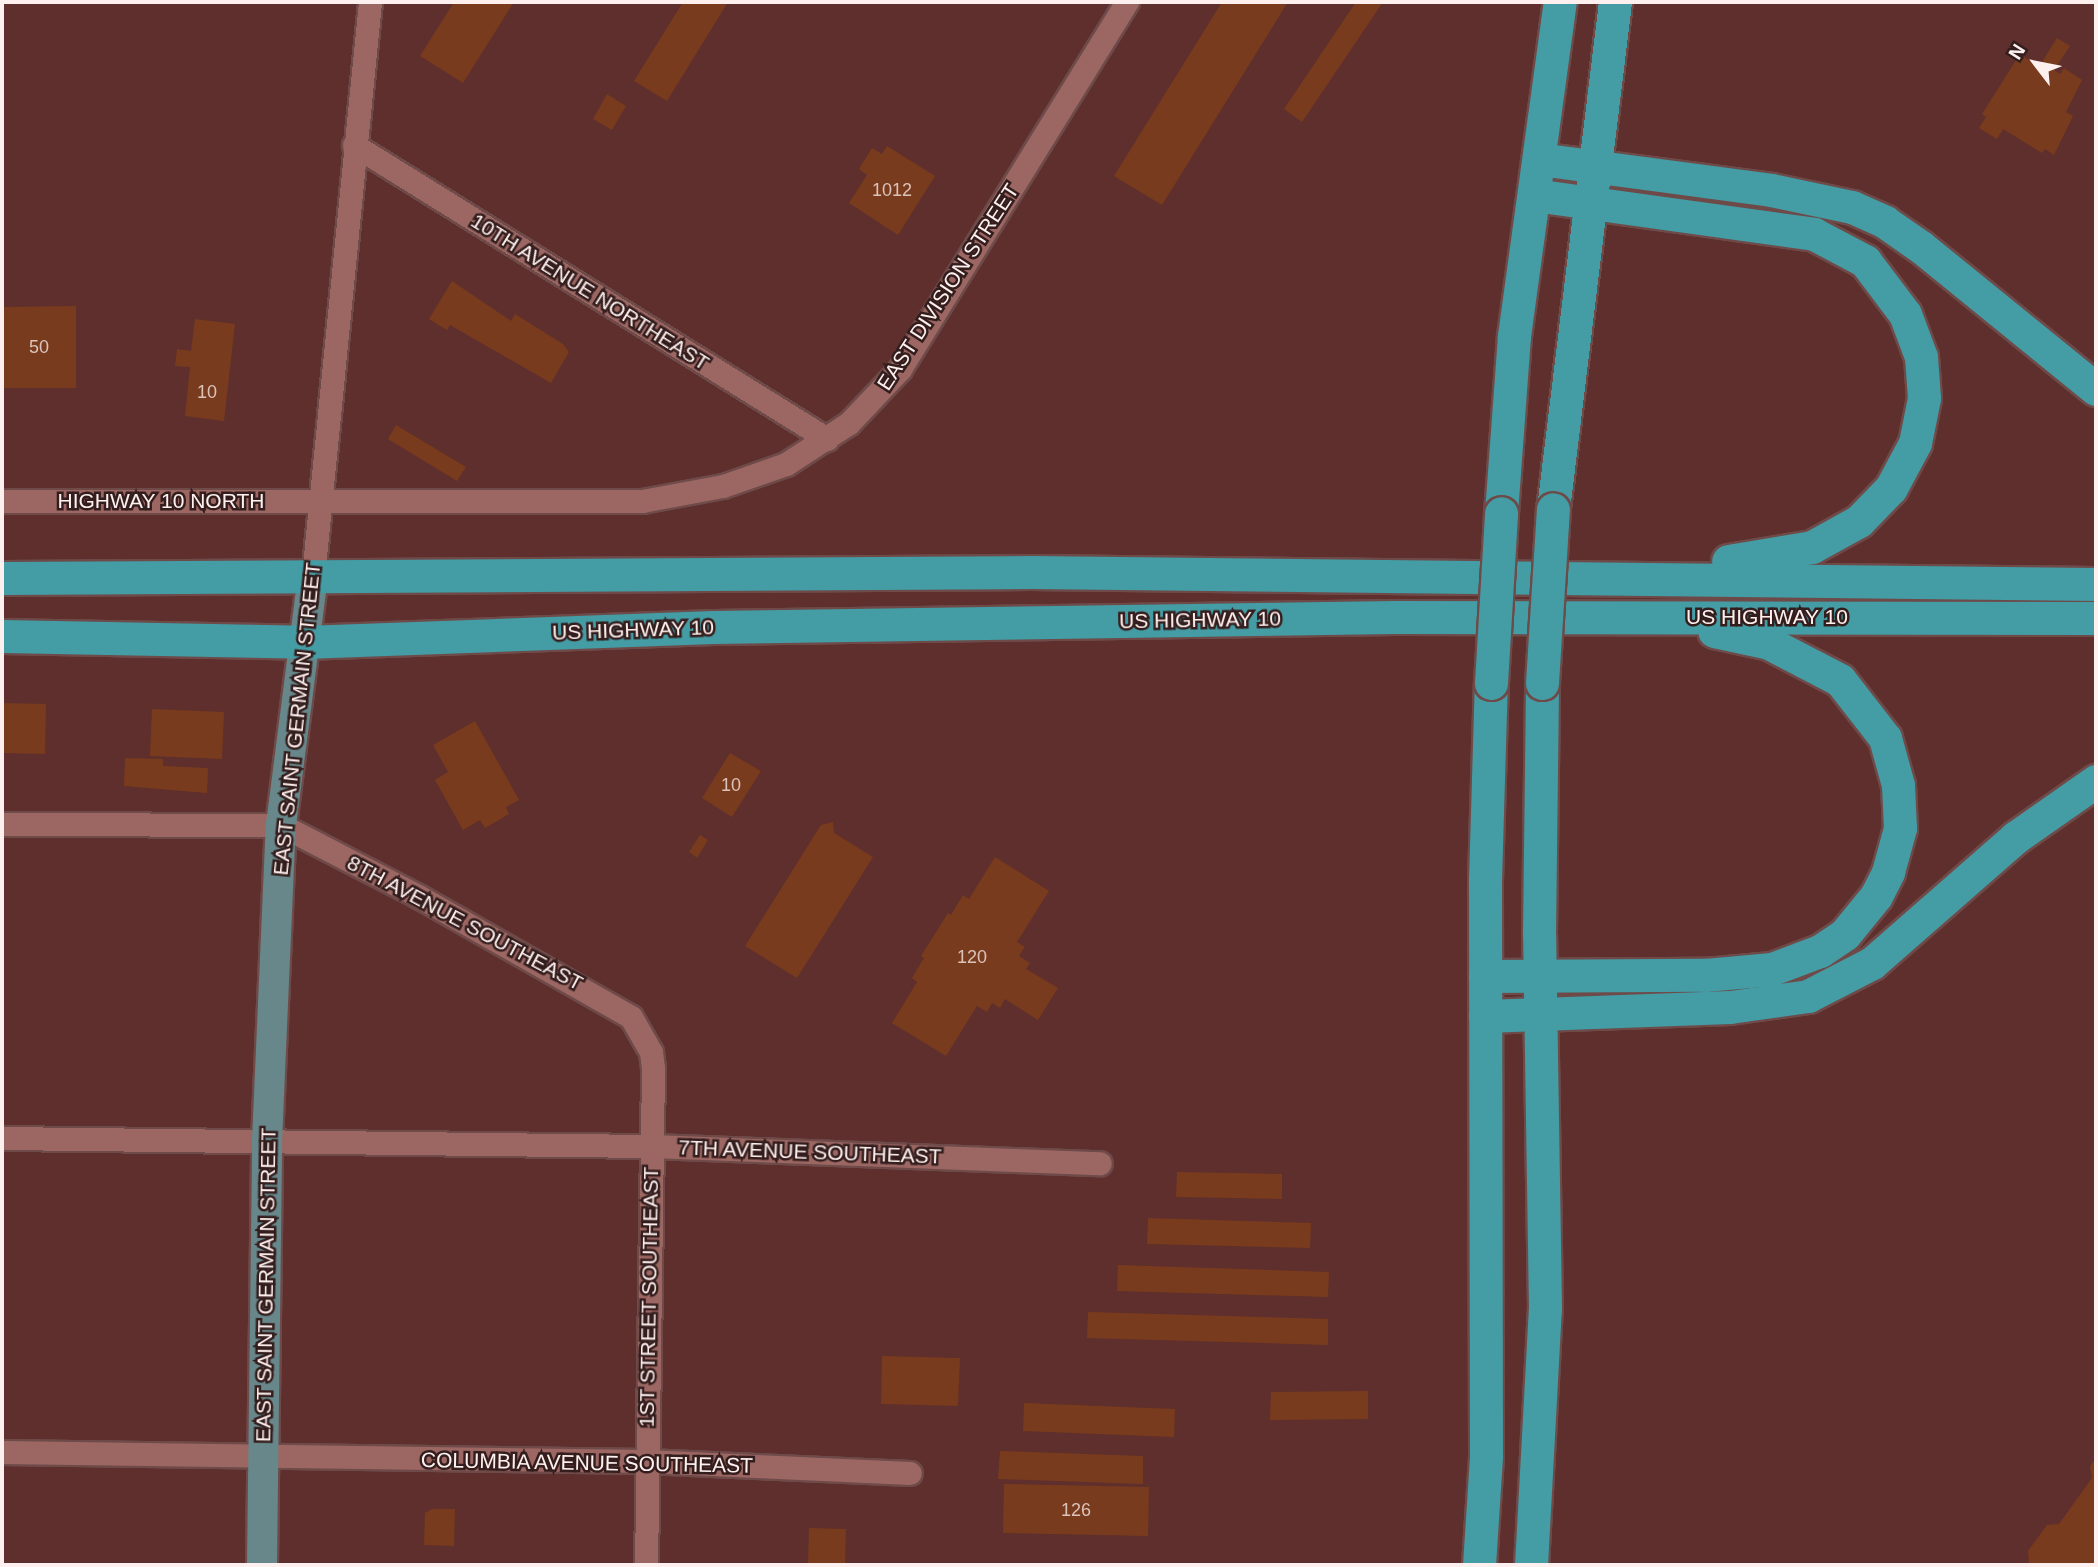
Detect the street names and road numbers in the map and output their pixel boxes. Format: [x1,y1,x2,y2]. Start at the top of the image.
street label: EAST DIVISION STREET [872,179,1024,395]
street label: 10TH AVENUE NORTHEAST [466,208,714,376]
street label: HIGHWAY 10 NORTH [57,488,265,514]
street label: EAST SAINT GERMAIN STREET [268,561,326,877]
street label: US HIGHWAY 10 [1686,604,1848,630]
street label: US HIGHWAY 10 [1119,606,1281,634]
street label: US HIGHWAY 10 [552,615,714,645]
street label: 8TH AVENUE SOUTHEAST [342,850,588,996]
street label: EAST SAINT GERMAIN STREET [251,1127,281,1443]
street label: 7TH AVENUE SOUTHEAST [677,1135,943,1169]
street label: 1ST STREET SOUTHEAST [634,1166,664,1428]
street label: COLUMBIA AVENUE SOUTHEAST [420,1447,754,1479]

